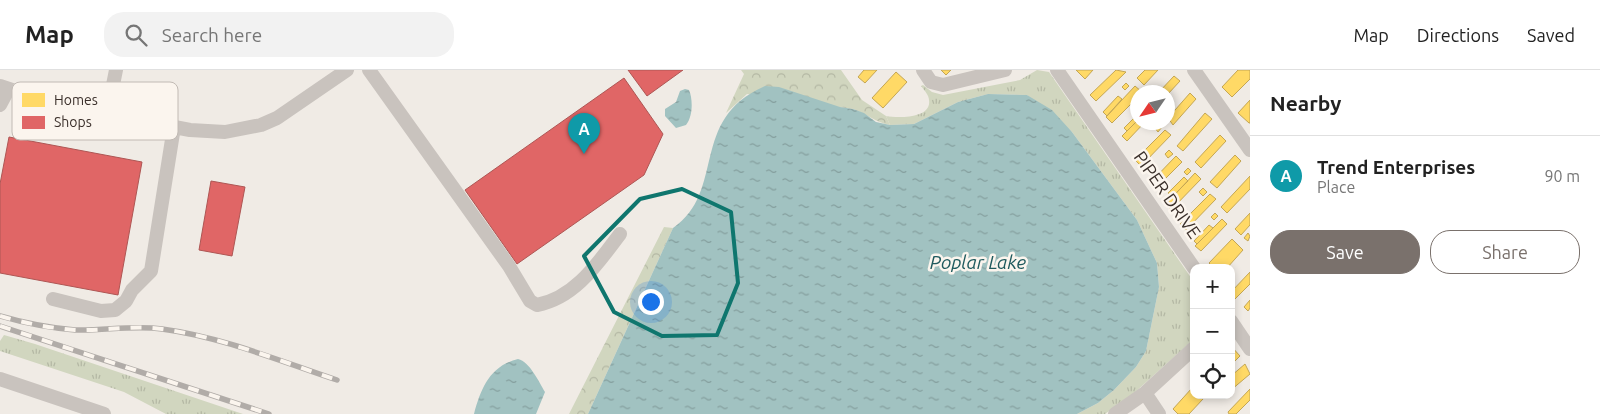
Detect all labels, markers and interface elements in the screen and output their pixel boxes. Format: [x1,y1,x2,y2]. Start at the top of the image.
search box [104,12,454,57]
text: Map [25,21,74,48]
icon: search [122,21,150,49]
text: Search here [162,24,262,46]
text: Map [1353,25,1389,45]
text: Directions [1417,25,1499,45]
text: Saved [1527,25,1575,45]
legend [12,82,178,140]
north arrow [1130,85,1175,130]
text: Nearby [1270,91,1341,115]
text: Homes [54,92,98,108]
pin: A [568,113,600,154]
text: Shops [54,114,92,130]
street label: PIPER DRIVE [1130,147,1205,242]
text: Trend Enterprises [1317,156,1475,178]
text: A [1280,167,1292,185]
text: 90 m [1544,167,1580,185]
text: Place [1317,178,1355,196]
button: Save [1270,230,1420,274]
button: Share [1430,230,1580,274]
water label: Poplar Lake [930,251,1027,273]
map controls [1190,264,1235,399]
button: + [1190,264,1235,309]
your location [638,289,664,315]
button: − [1190,309,1235,354]
button: locate [1190,354,1235,399]

